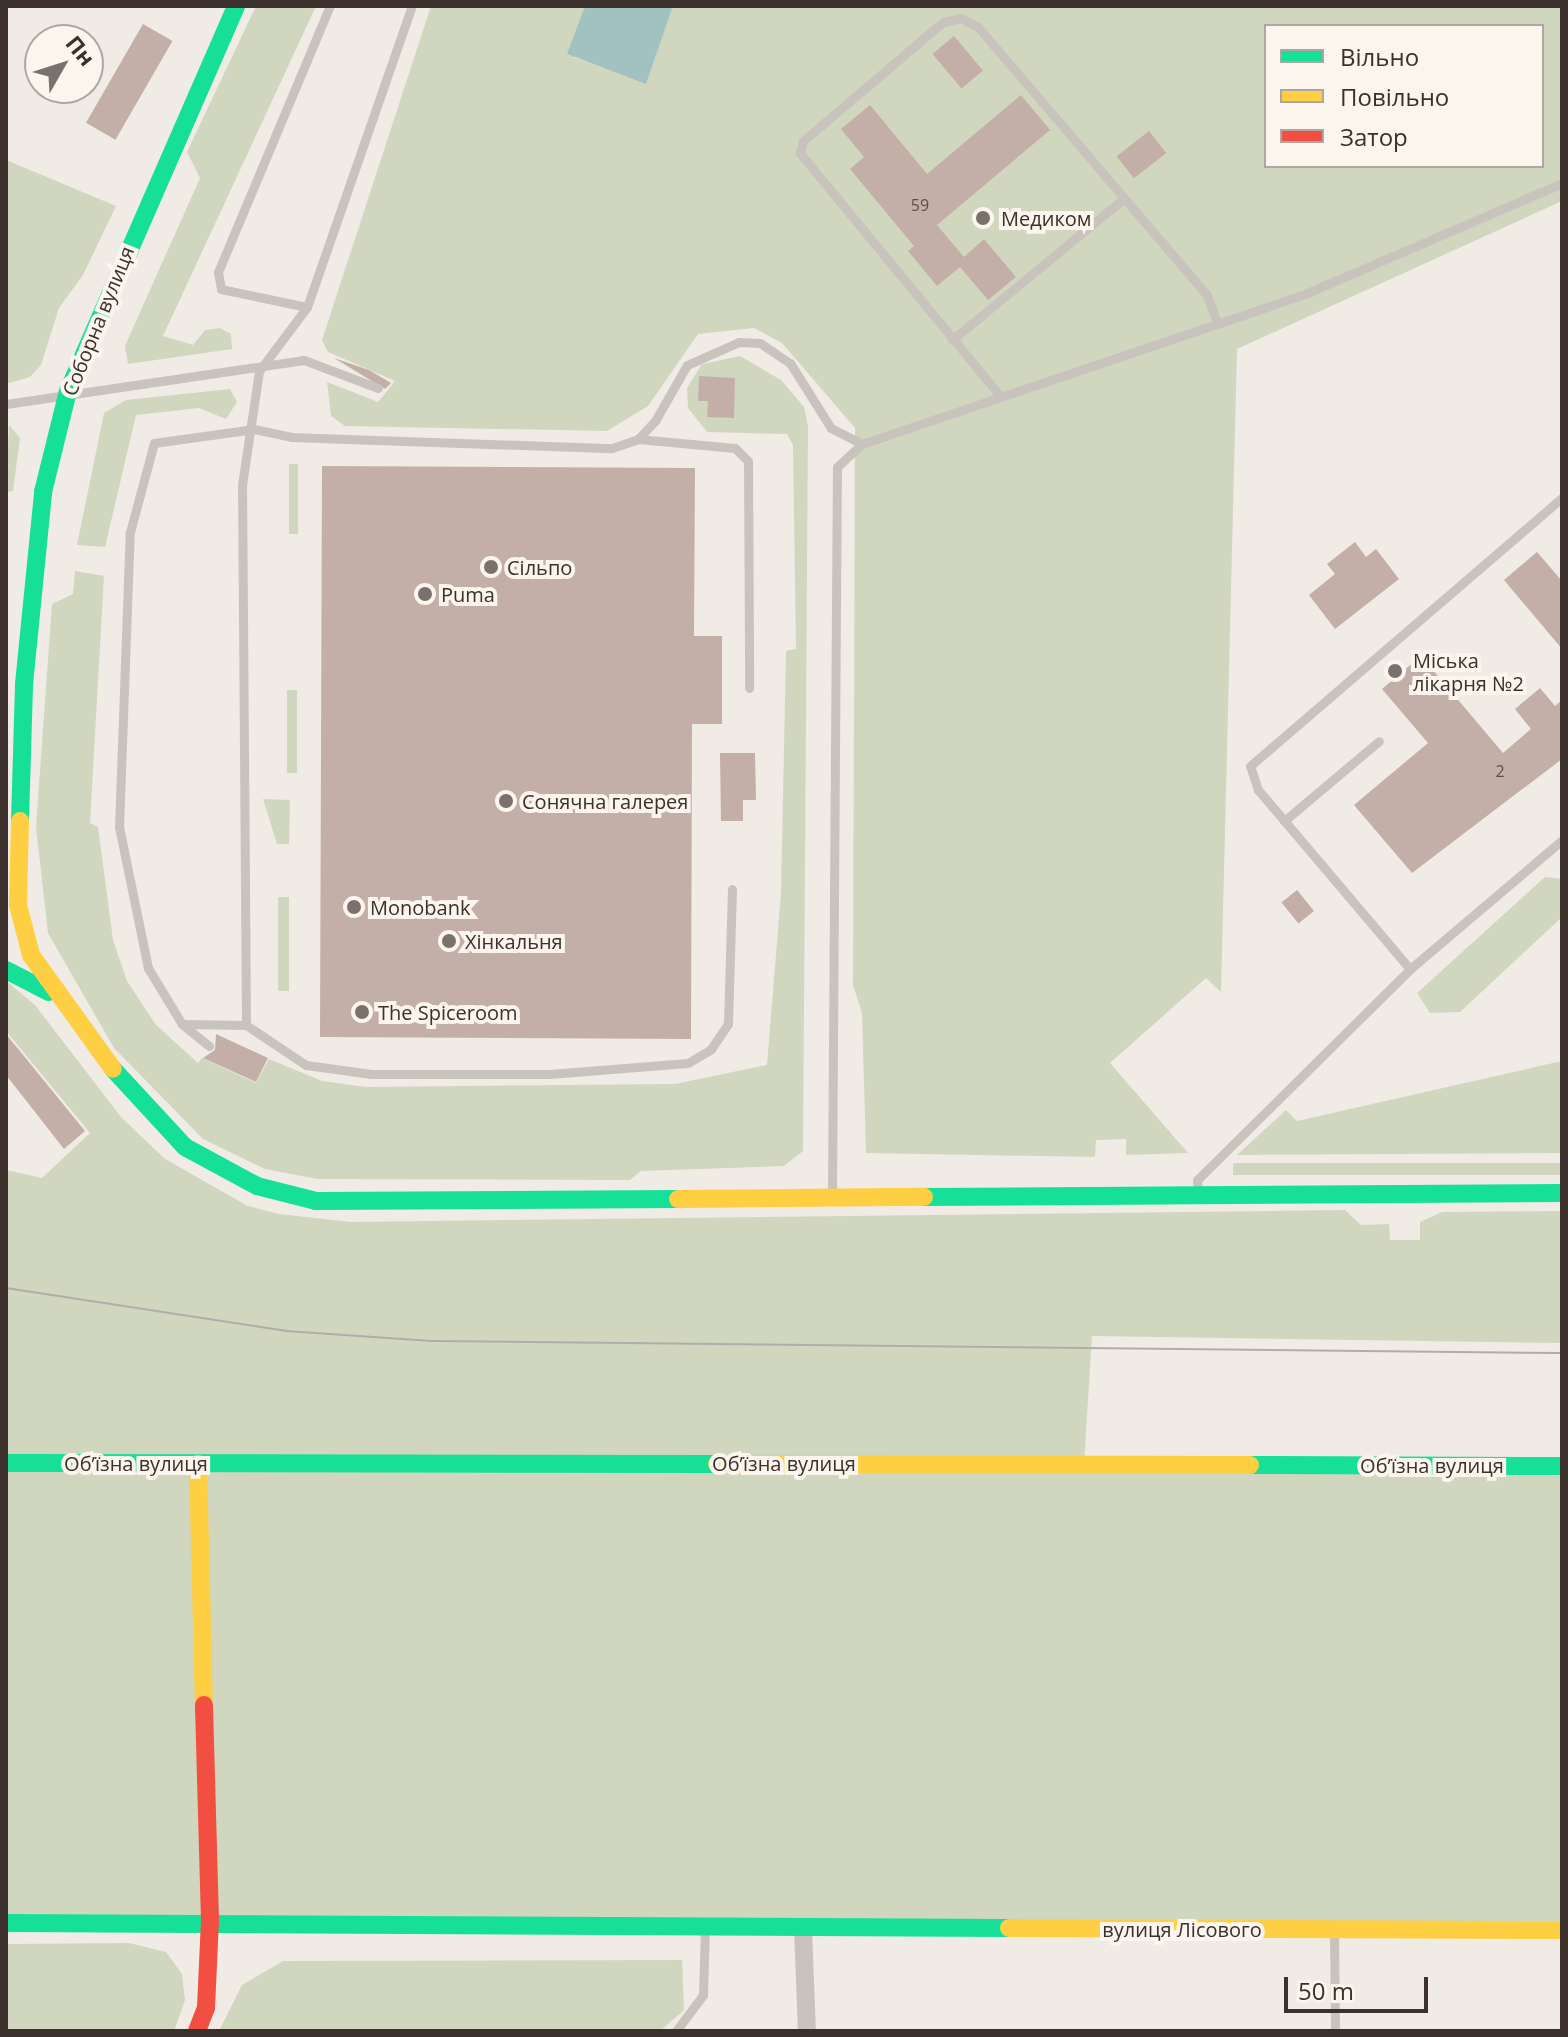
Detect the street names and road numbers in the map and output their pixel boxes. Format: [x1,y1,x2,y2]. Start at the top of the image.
street label: Соборна вулиця [57,243,139,399]
street label: Обʼїзна вулиця [64,1451,208,1475]
street label: Обʼїзна вулиця [712,1451,856,1475]
street label: Обʼїзна вулиця [1360,1453,1504,1477]
street label: вулиця Лісового [1102,1917,1262,1941]

